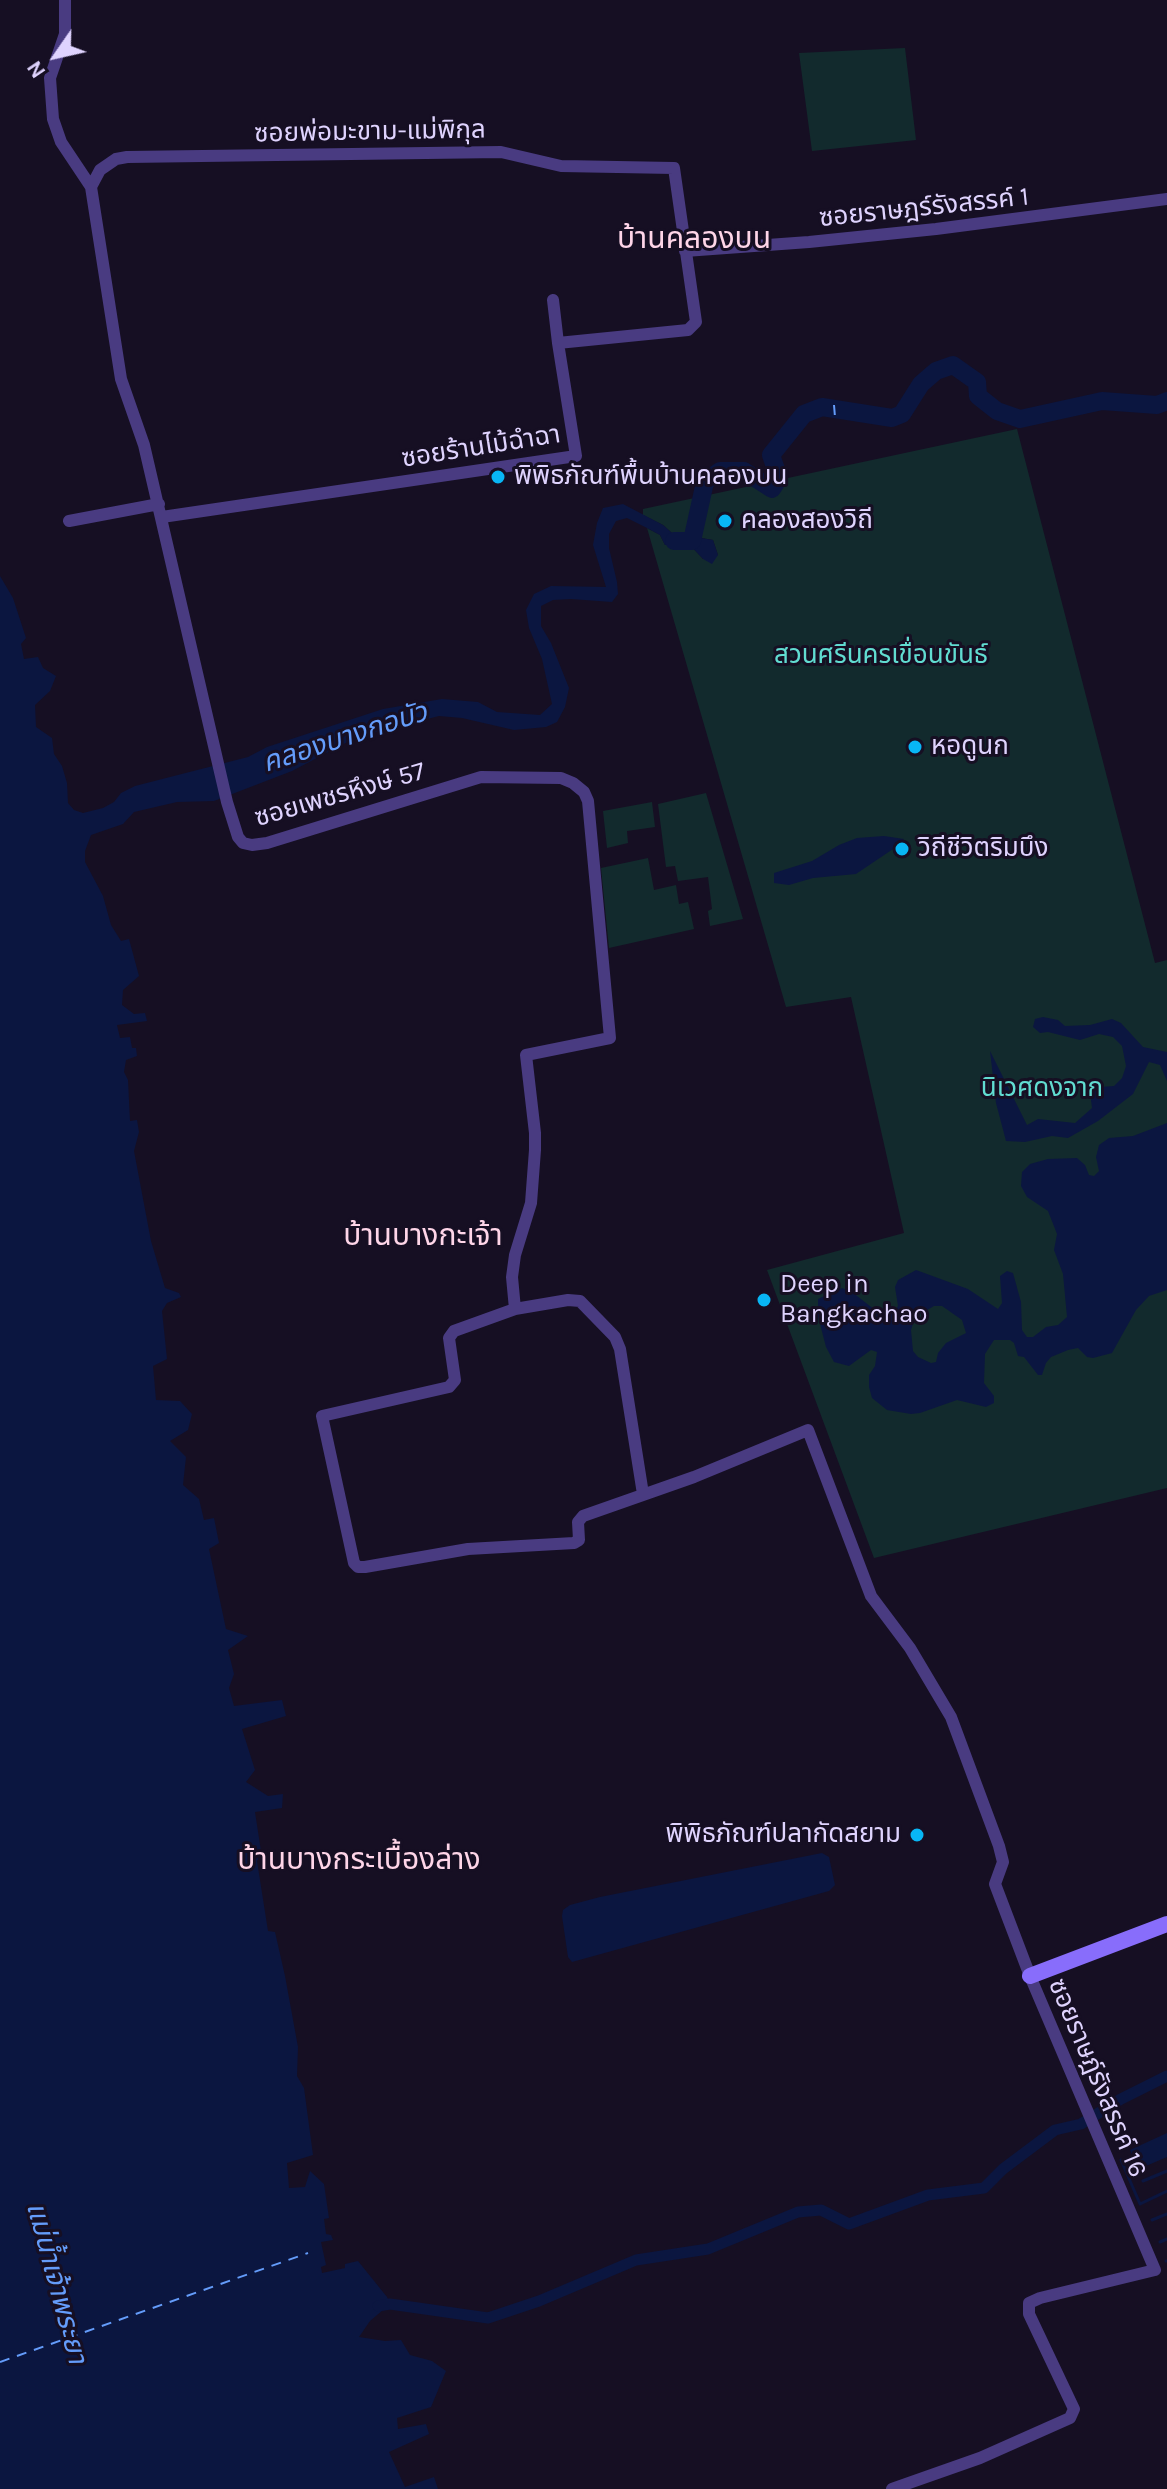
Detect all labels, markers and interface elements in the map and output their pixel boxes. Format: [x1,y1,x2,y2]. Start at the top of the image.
north arrow [16,16,96,96]
text: N [21,56,51,83]
street label: ซอยพ่อมะขาม-แม่พิกุล [254,114,486,150]
street label: ซอยราษฎร์รังสรรค์ 1 [818,181,1030,235]
district label: บ้านคลองบน [617,221,771,257]
street label: ซอยร้านไม้ฉำฉา [399,419,563,475]
place label: พิพิธภัณฑ์พื้นบ้านคลองบน [514,461,787,493]
marker: พิพิธภัณฑ์พื้นบ้านคลองบน [489,468,507,486]
place label: คลองสองวิถี [741,505,873,537]
marker: คลองสองวิถี [716,512,734,530]
park label: สวนศรีนครเขื่อนขันธ์ [774,640,988,672]
water label: คลองบางกอบัว [258,696,432,780]
place label: หอดูนก [931,731,1009,763]
marker: หอดูนก [906,738,924,756]
street label: ซอยเพชรหึงษ์ 57 [251,756,429,834]
place label: วิถีชีวิตริมบึง [918,833,1048,865]
marker: วิถีชีวิตริมบึง [893,840,911,858]
park label: นิเวศดงจาก [981,1073,1103,1105]
district label: บ้านบางกะเจ้า [343,1218,503,1254]
place label: Deep in Bangkachao [780,1269,927,1330]
marker: Deep in Bangkachao [755,1291,773,1309]
place label: พิพิธภัณฑ์ปลากัดสยาม [666,1819,901,1851]
marker: พิพิธภัณฑ์ปลากัดสยาม [908,1826,926,1844]
district label: บ้านบางกระเบื้องล่าง [237,1842,481,1878]
street label: ซอยราษฎ์รังสรรค์ 16 [1041,1974,1153,2182]
water label: แม่น้ำเจ้าพระยา [18,2199,94,2367]

